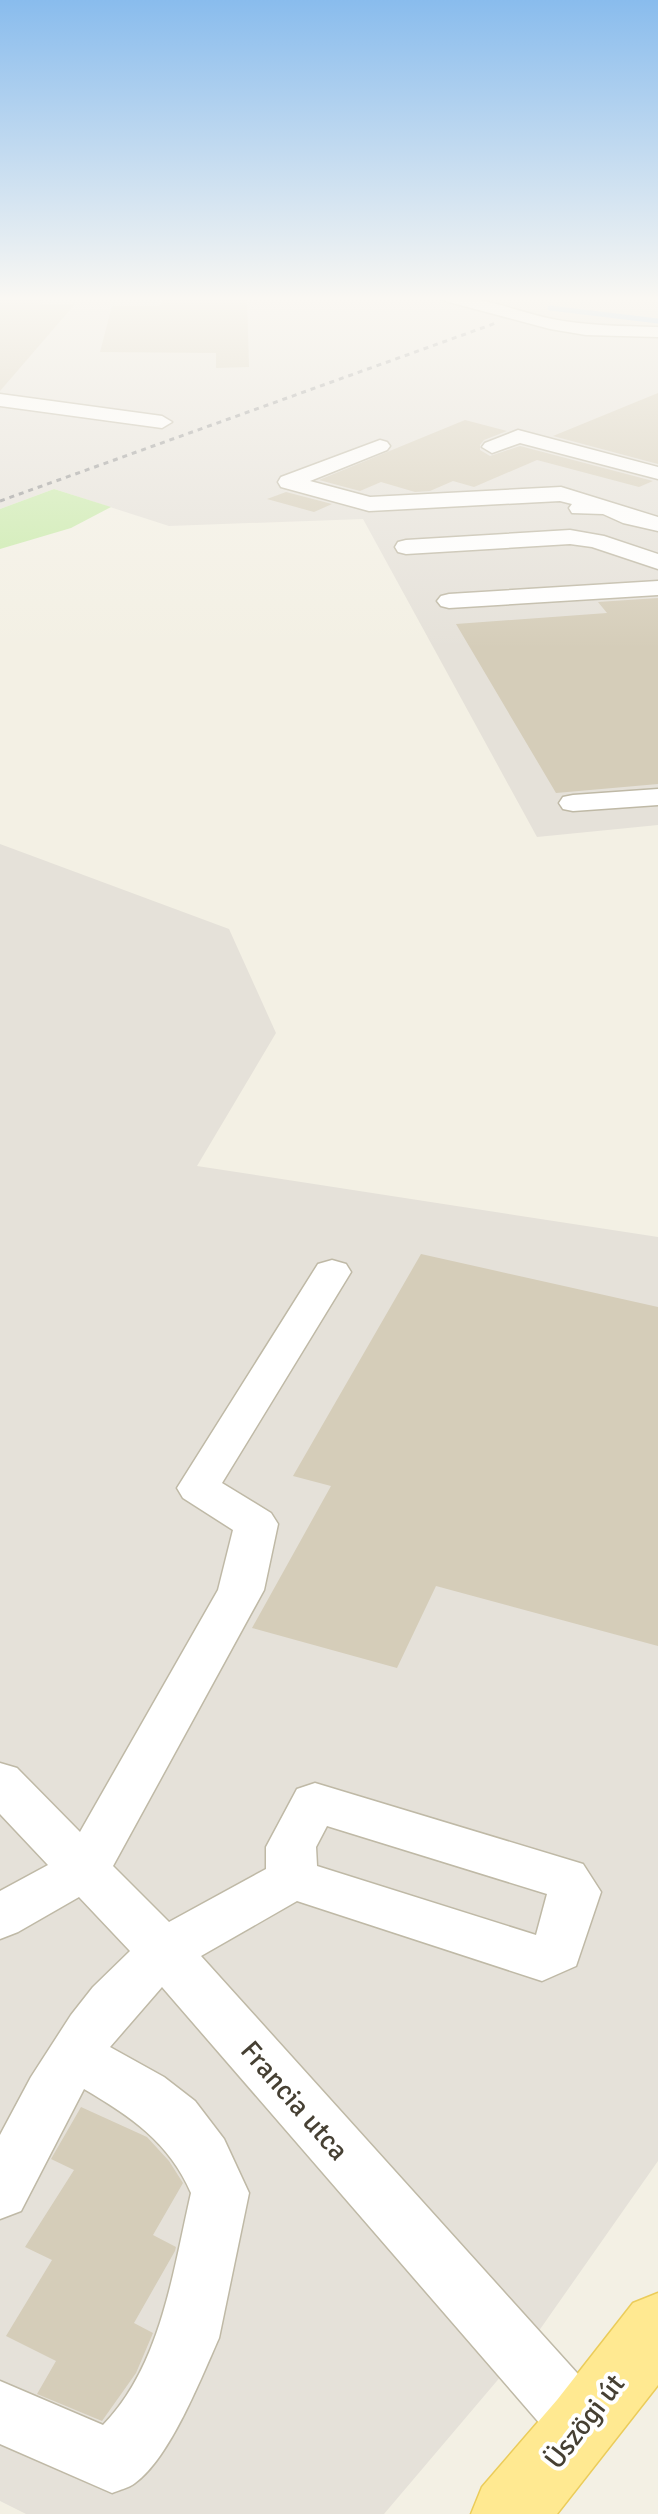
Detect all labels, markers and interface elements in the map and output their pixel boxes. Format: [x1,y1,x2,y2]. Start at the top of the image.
street label: Francia utca [233,2034,355,2167]
street label: Üszögi út [537,2367,632,2476]

